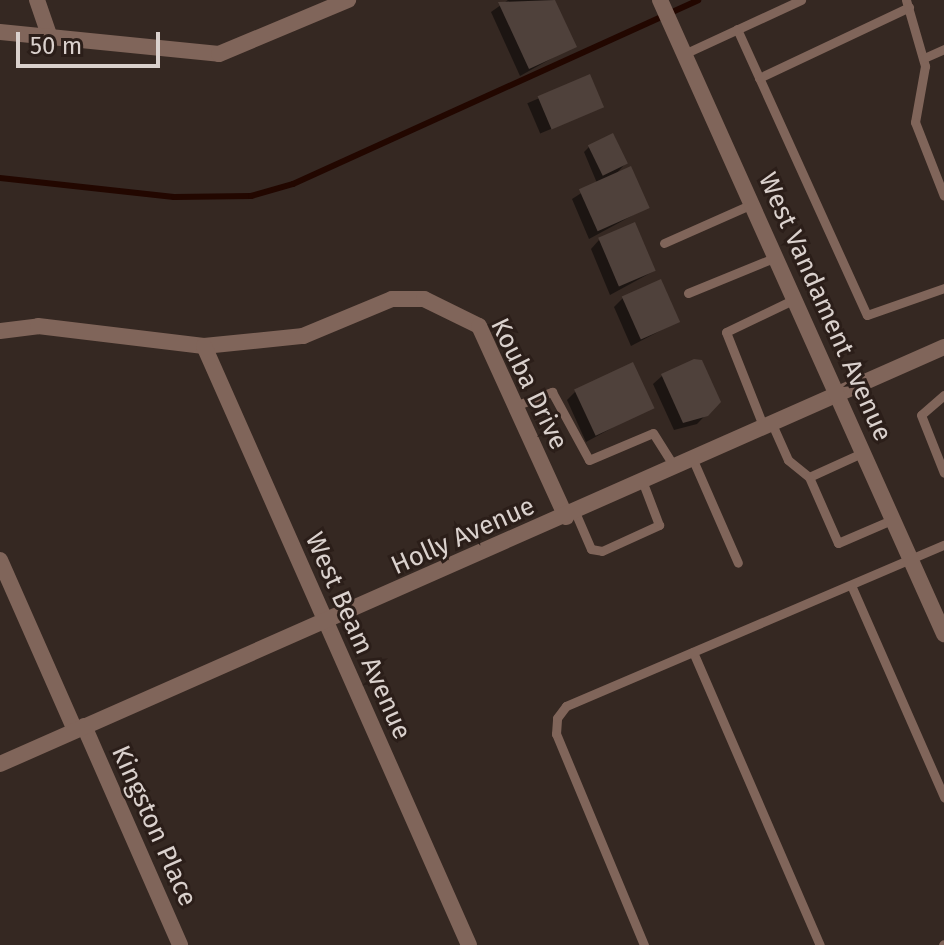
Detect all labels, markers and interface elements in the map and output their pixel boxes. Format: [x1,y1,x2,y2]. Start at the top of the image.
scale bar [20,16,164,66]
text: 50 m [30,32,82,60]
street label: West Vandament Avenue [752,168,898,446]
street label: Kouba Drive [484,313,574,455]
street label: Holly Avenue [386,490,540,582]
street label: West Beam Avenue [298,528,418,744]
street label: Kingston Place [105,741,203,911]

